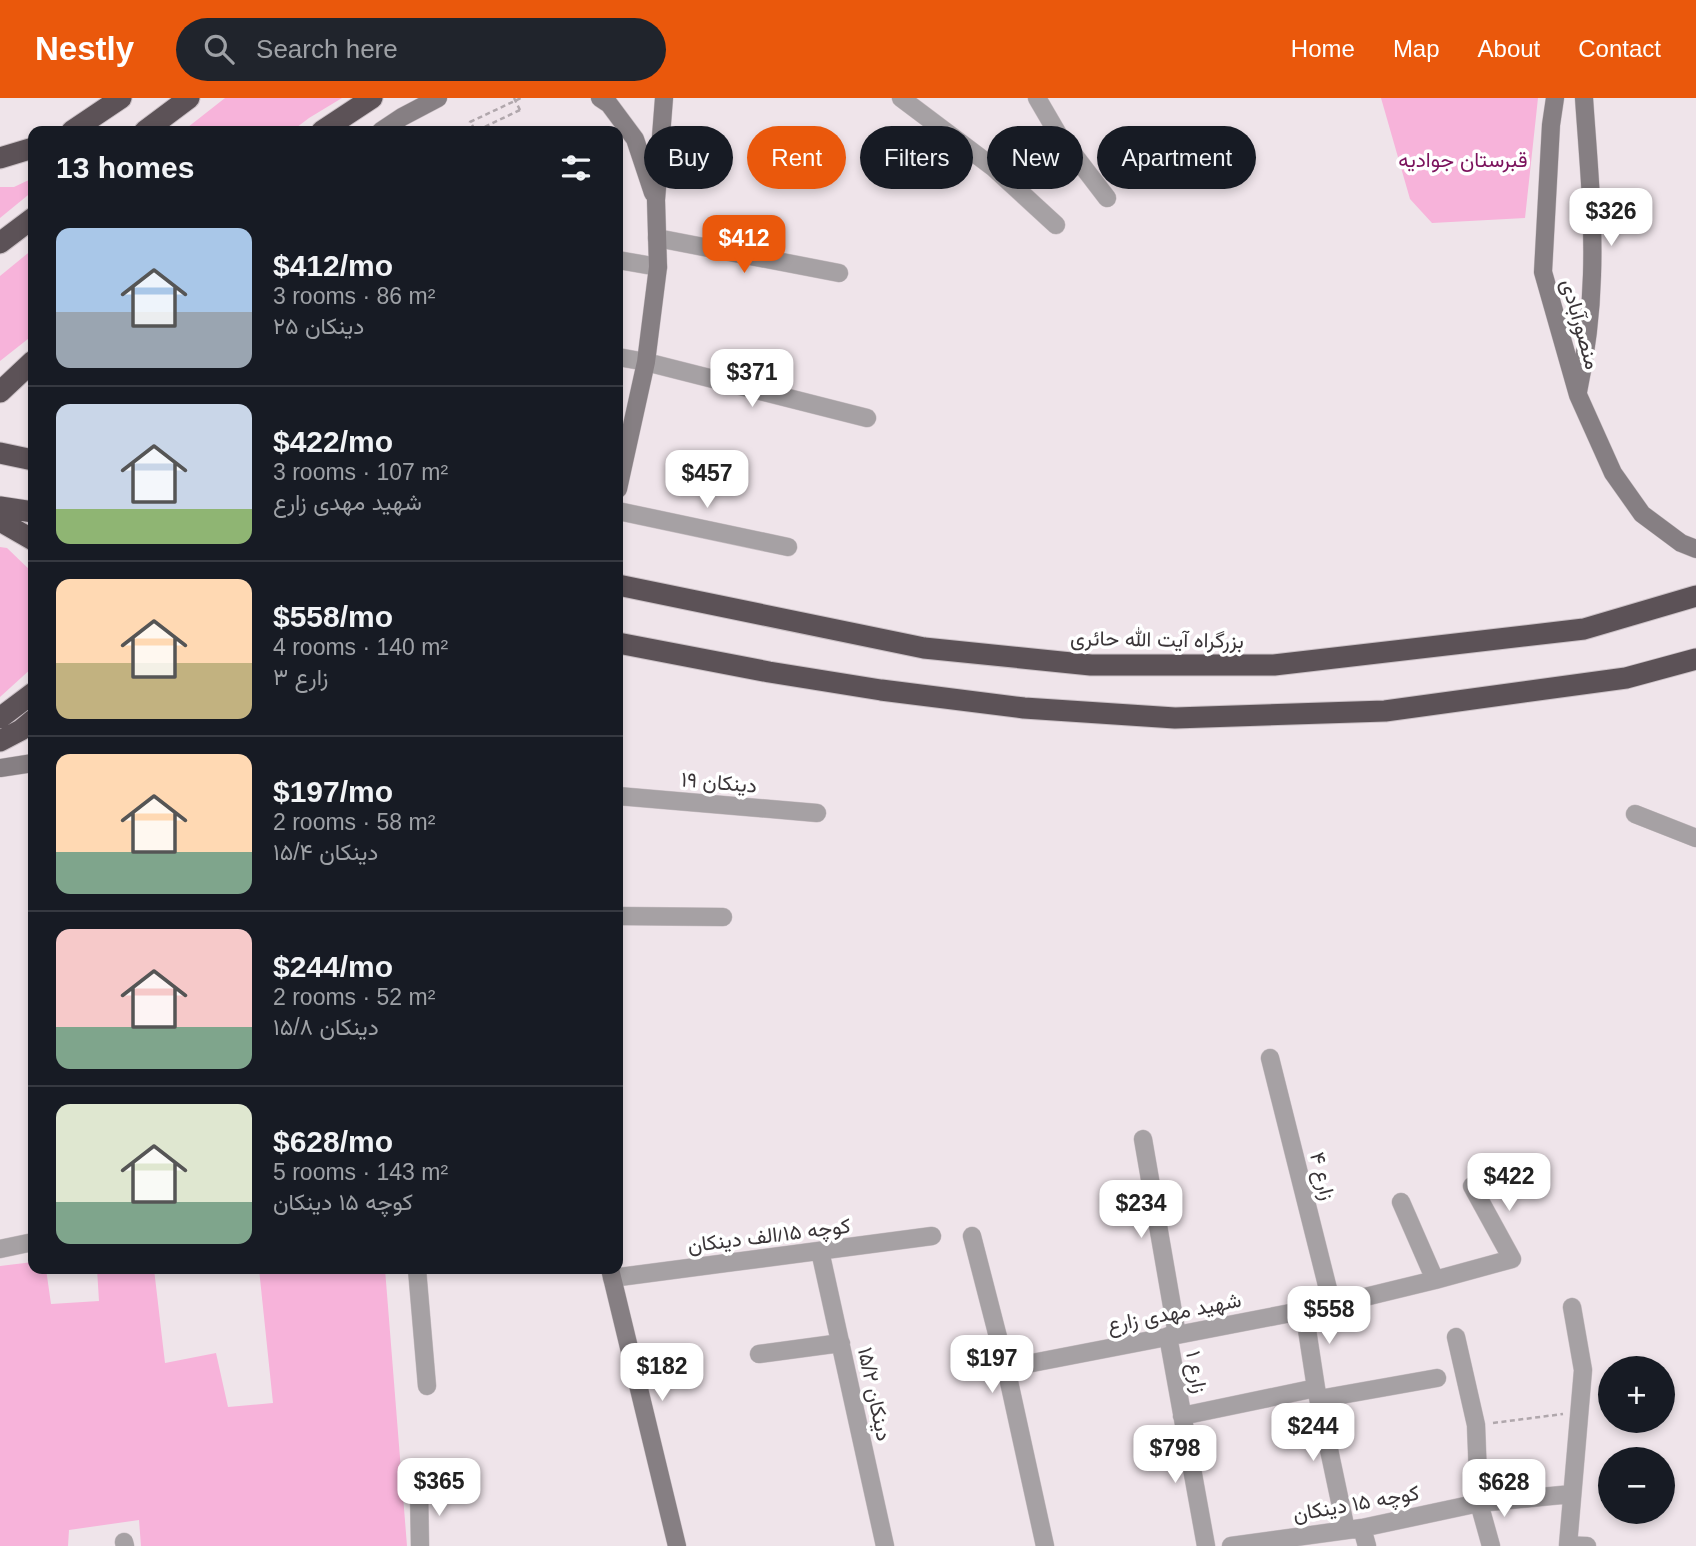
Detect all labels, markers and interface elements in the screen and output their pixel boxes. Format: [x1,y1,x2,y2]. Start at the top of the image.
search box [176,18,666,81]
text: Nestly [35,30,134,67]
icon: search [200,30,238,68]
text: Search here [256,34,398,64]
text: Home [1291,35,1355,62]
text: Map [1393,35,1440,62]
text: About [1478,35,1540,62]
text: Contact [1578,35,1661,62]
chip: Buy [644,126,733,189]
chip: Rent [747,126,846,189]
chip: Filters [860,126,973,189]
chip: New [987,126,1083,189]
chip: Apartment [1097,126,1256,189]
park label: قبرستان جوادیه [1398,148,1528,173]
icon: filters [557,149,595,187]
text: 13 homes [56,151,194,184]
pin: $326 [1570,188,1652,248]
text: $326 [1585,198,1637,224]
pin: $412 [703,216,785,275]
text: $412 [718,225,770,251]
text: $412/mo [273,249,393,282]
icon: home [112,256,196,340]
street label: منصورآبادی [1555,276,1605,372]
text: 3 rooms · 86 m² [273,283,435,309]
text: ۲۵ دینکان [273,313,364,339]
pin: $371 [711,350,793,409]
text: $371 [726,359,778,385]
text: $422/mo [273,425,393,458]
icon: home [112,432,196,516]
pin: $457 [666,450,748,510]
text: 3 rooms · 107 m² [273,459,448,485]
text: $457 [681,460,733,486]
text: شهید مهدی زارع [273,489,422,515]
text: $558/mo [273,600,393,633]
icon: home [112,607,196,691]
street label: بزرگراه آیت الله حائری [1070,625,1244,654]
text: 4 rooms · 140 m² [273,634,448,660]
text: ۳ زارع [273,664,328,690]
street label: ۱۹ دینکان [680,767,758,798]
text: $197/mo [273,775,393,808]
icon: home [112,782,196,866]
text: 2 rooms · 58 m² [273,809,435,835]
text: ۱۵/۴ دینکان [273,839,378,865]
text: $244/mo [273,950,393,983]
icon: home [112,957,196,1041]
text: 2 rooms · 52 m² [273,984,435,1010]
text: ۱۵/۸ دینکان [273,1014,379,1040]
text: $628/mo [273,1125,393,1158]
icon: home [112,1132,196,1216]
street label: ۴ زارع [1303,1150,1340,1203]
pin: $422 [1468,1154,1550,1213]
text: 5 rooms · 143 m² [273,1159,448,1185]
text: $422 [1483,1163,1535,1189]
pin: $234 [1100,1180,1182,1240]
text: کوچه ۱۵ دینکان [273,1189,413,1215]
text: $234 [1115,1190,1167,1216]
street label: کوچه ۱۵/الف دینکان [686,1214,852,1259]
pin: $558 [1288,1286,1370,1346]
street label: شهید مهدی زارع [1105,1288,1243,1339]
text: $558 [1303,1296,1355,1322]
pin: $197 [951,1336,1033,1395]
pin: $182 [621,1344,703,1403]
street label: ۱۵/۲ دینکان [853,1345,896,1443]
text: $197 [966,1345,1018,1371]
street label: ۱ زارع [1179,1349,1212,1396]
text: $182 [636,1353,688,1379]
map controls [1598,1356,1675,1524]
button: + [1598,1356,1675,1433]
pin: $244 [1272,1404,1354,1463]
text: $244 [1287,1413,1339,1439]
pin: $798 [1134,1426,1216,1485]
text: $798 [1149,1435,1201,1461]
button: − [1598,1447,1675,1524]
pin: $365 [398,1458,480,1518]
pin: $628 [1463,1460,1545,1519]
text: $365 [413,1468,465,1494]
text: $628 [1478,1469,1530,1495]
street label: کوچه ۱۵ دینکان [1291,1481,1421,1528]

